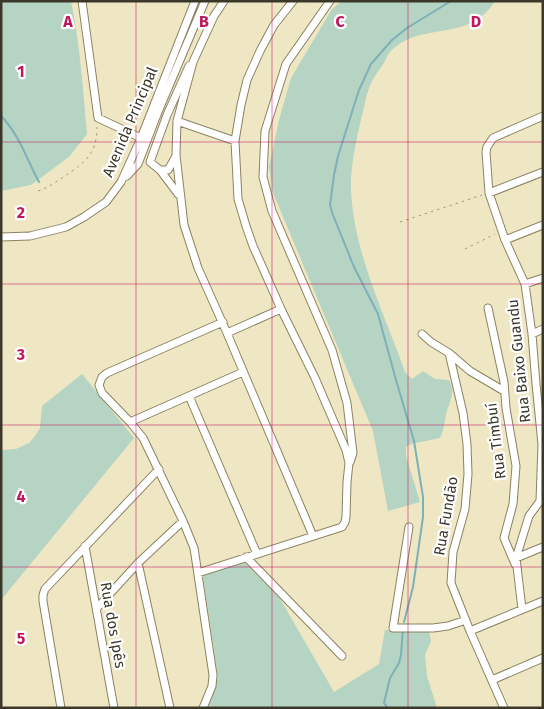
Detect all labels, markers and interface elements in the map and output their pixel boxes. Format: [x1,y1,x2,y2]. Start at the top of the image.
text: A [62,12,73,31]
text: B [199,12,209,31]
text: C [335,12,345,31]
text: D [471,12,481,31]
text: 1 [17,62,25,81]
street label: Avenida Principal [99,64,162,180]
text: 2 [17,203,25,222]
street label: Rua Baixo Guandu [504,298,534,424]
text: 3 [16,345,25,364]
street label: Rua Timbuí [482,402,510,480]
street label: Rua Fundão [430,475,462,557]
text: 4 [16,487,26,506]
street label: Rua dos Ipês [97,581,129,669]
text: 5 [17,629,26,648]

